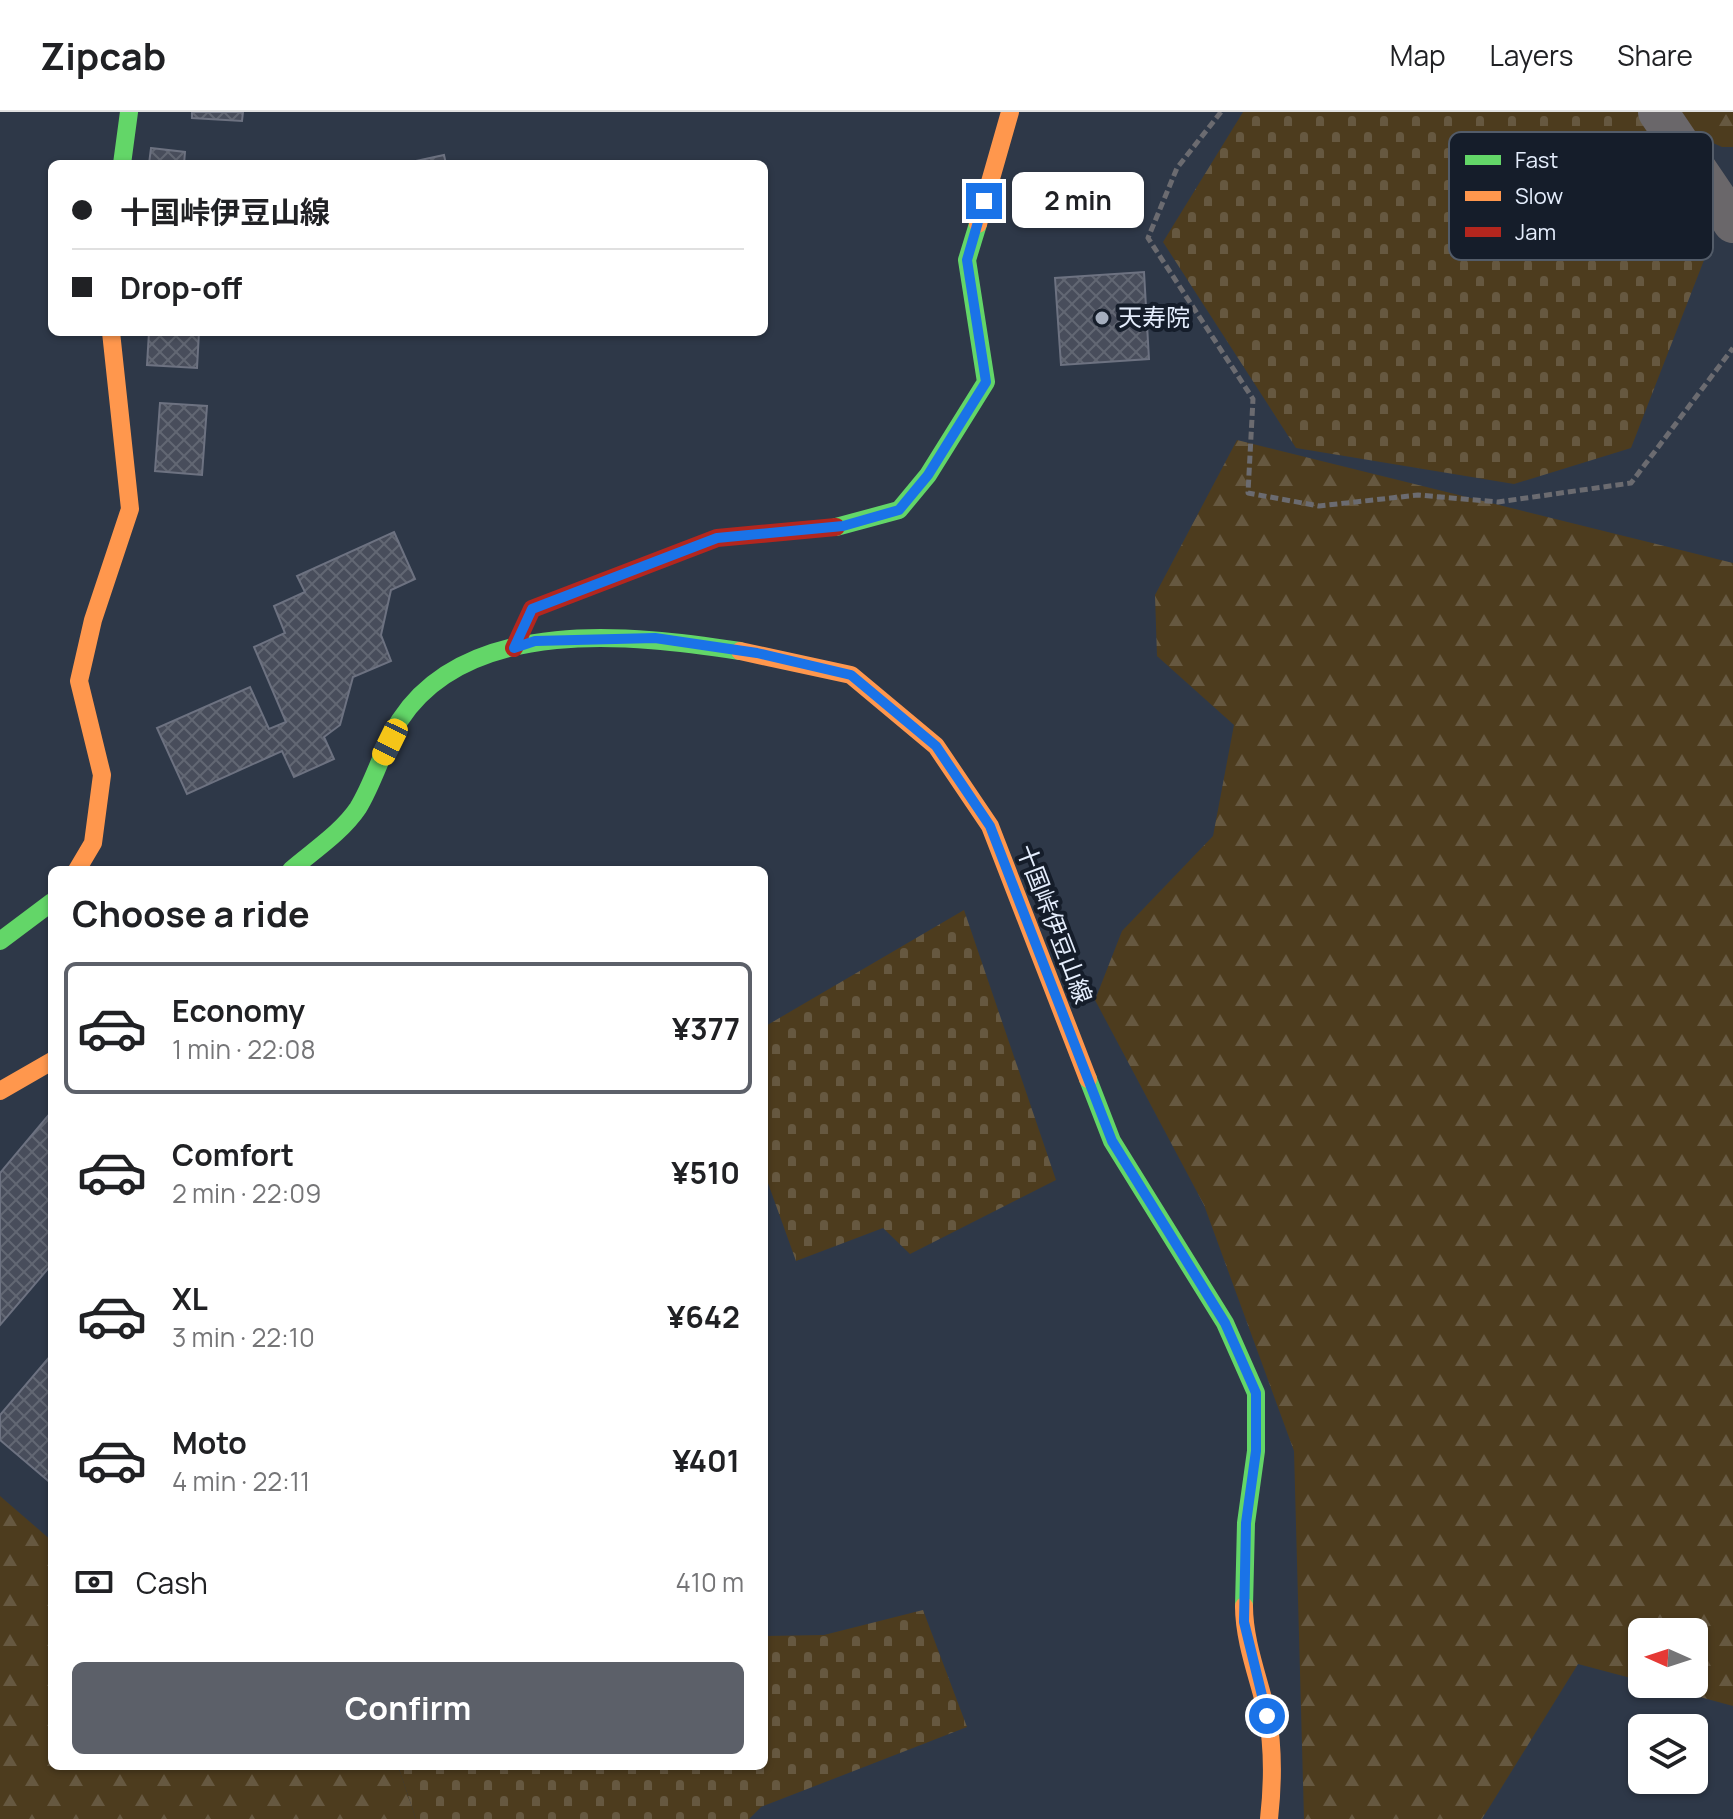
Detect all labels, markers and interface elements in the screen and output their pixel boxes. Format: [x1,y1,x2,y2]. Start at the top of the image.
text: Zipcab [40,29,166,81]
text: Map [1390,36,1446,74]
text: Layers [1490,36,1573,74]
text: Share [1617,36,1693,74]
legend [1449,132,1713,260]
text: Fast [1515,145,1558,175]
callout: 2 min [1012,173,1144,229]
text: Slow [1515,181,1563,211]
text: 2 min [1044,182,1112,218]
route end [966,183,1002,219]
text: 十国峠伊豆山線 [120,191,330,232]
text: Jam [1515,217,1556,247]
text: Drop-off [120,267,242,308]
place label: 天寿院 [1118,300,1190,333]
marker: 天寿院 [1093,309,1111,327]
car [369,715,411,769]
street label: 十国峠伊豆山線 [1010,839,1101,1008]
text: Choose a ride [72,889,310,938]
text: Economy [172,990,305,1031]
icon: car [76,992,148,1064]
text: ¥377 [672,1008,740,1049]
text: 1 min · 22:08 [172,1031,316,1067]
text: Comfort [172,1134,294,1175]
icon: car [76,1136,148,1208]
text: ¥510 [671,1152,740,1193]
text: 2 min · 22:09 [172,1175,321,1211]
text: XL [172,1278,208,1319]
icon: car [76,1280,148,1352]
text: ¥642 [667,1296,740,1337]
text: 3 min · 22:10 [172,1319,315,1355]
text: Moto [172,1422,247,1463]
icon: car [76,1424,148,1496]
text: ¥401 [673,1440,740,1481]
text: 4 min · 22:11 [172,1463,310,1499]
icon: cash [72,1560,116,1604]
text: Cash [136,1562,208,1603]
text: 410 m [675,1564,744,1600]
north arrow [1628,1618,1708,1698]
map controls [1628,1618,1708,1794]
button: Confirm [72,1662,744,1754]
route start [1249,1698,1285,1734]
button: layers [1628,1714,1708,1794]

